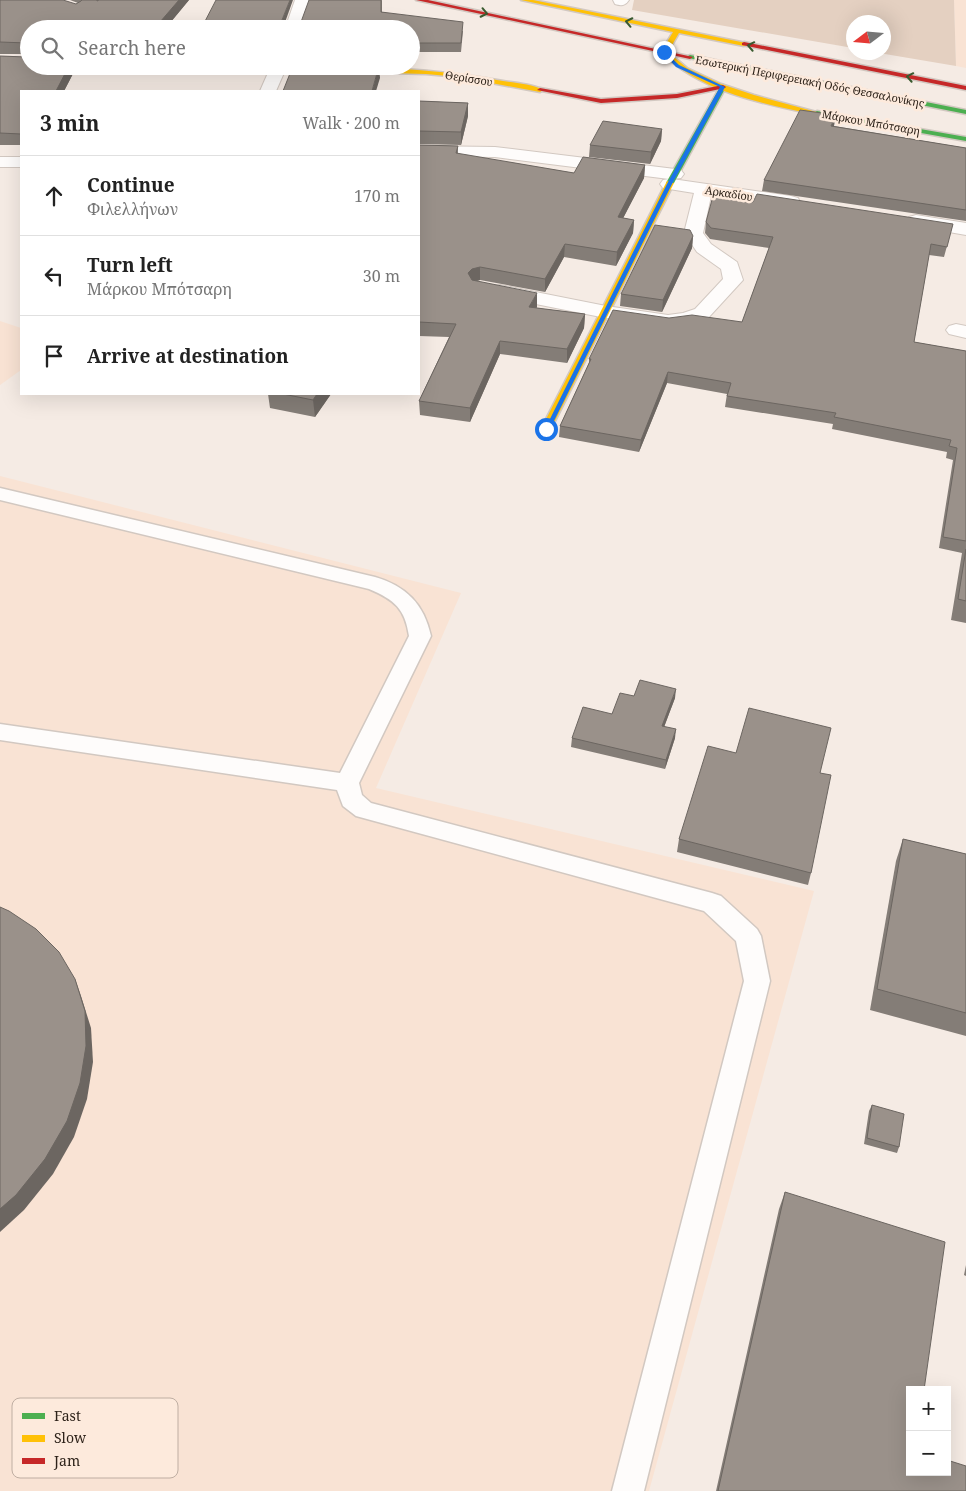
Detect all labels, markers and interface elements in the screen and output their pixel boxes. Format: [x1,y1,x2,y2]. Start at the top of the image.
one-way arrow [480,8,489,18]
north arrow [846,15,891,60]
one-way arrow [624,17,633,28]
search box [20,20,420,75]
icon: search [38,34,66,62]
text: Search here [78,35,186,61]
route end [653,41,676,64]
one-way arrow [746,41,755,51]
street label: Εσωτερική Περιφερειακή Οδός Θεσσαλονίκης [694,51,926,111]
street label: Θερίσσου [444,67,494,89]
one-way arrow [906,72,915,83]
street label: Μάρκου Μπότσαρη [821,106,921,138]
text: 3 min [40,109,99,137]
text: Walk · 200 m [303,112,400,134]
text: Continue [87,172,175,198]
icon: ahead [40,182,68,210]
street label: Αρκαδίου [704,182,754,204]
text: 170 m [354,185,400,207]
text: Φιλελλήνων [87,198,178,220]
text: Turn left [87,252,173,278]
icon: left [40,262,68,290]
text: 30 m [363,265,400,287]
text: Μάρκου Μπότσαρη [87,278,232,300]
icon: arrive [40,342,68,370]
text: Arrive at destination [87,343,289,369]
route start [535,418,558,441]
map controls [906,1386,951,1476]
button: + [906,1386,951,1431]
legend [12,1398,178,1478]
text: Fast [54,1406,81,1425]
text: Slow [54,1428,87,1447]
button: − [906,1431,951,1476]
text: Jam [53,1451,80,1470]

